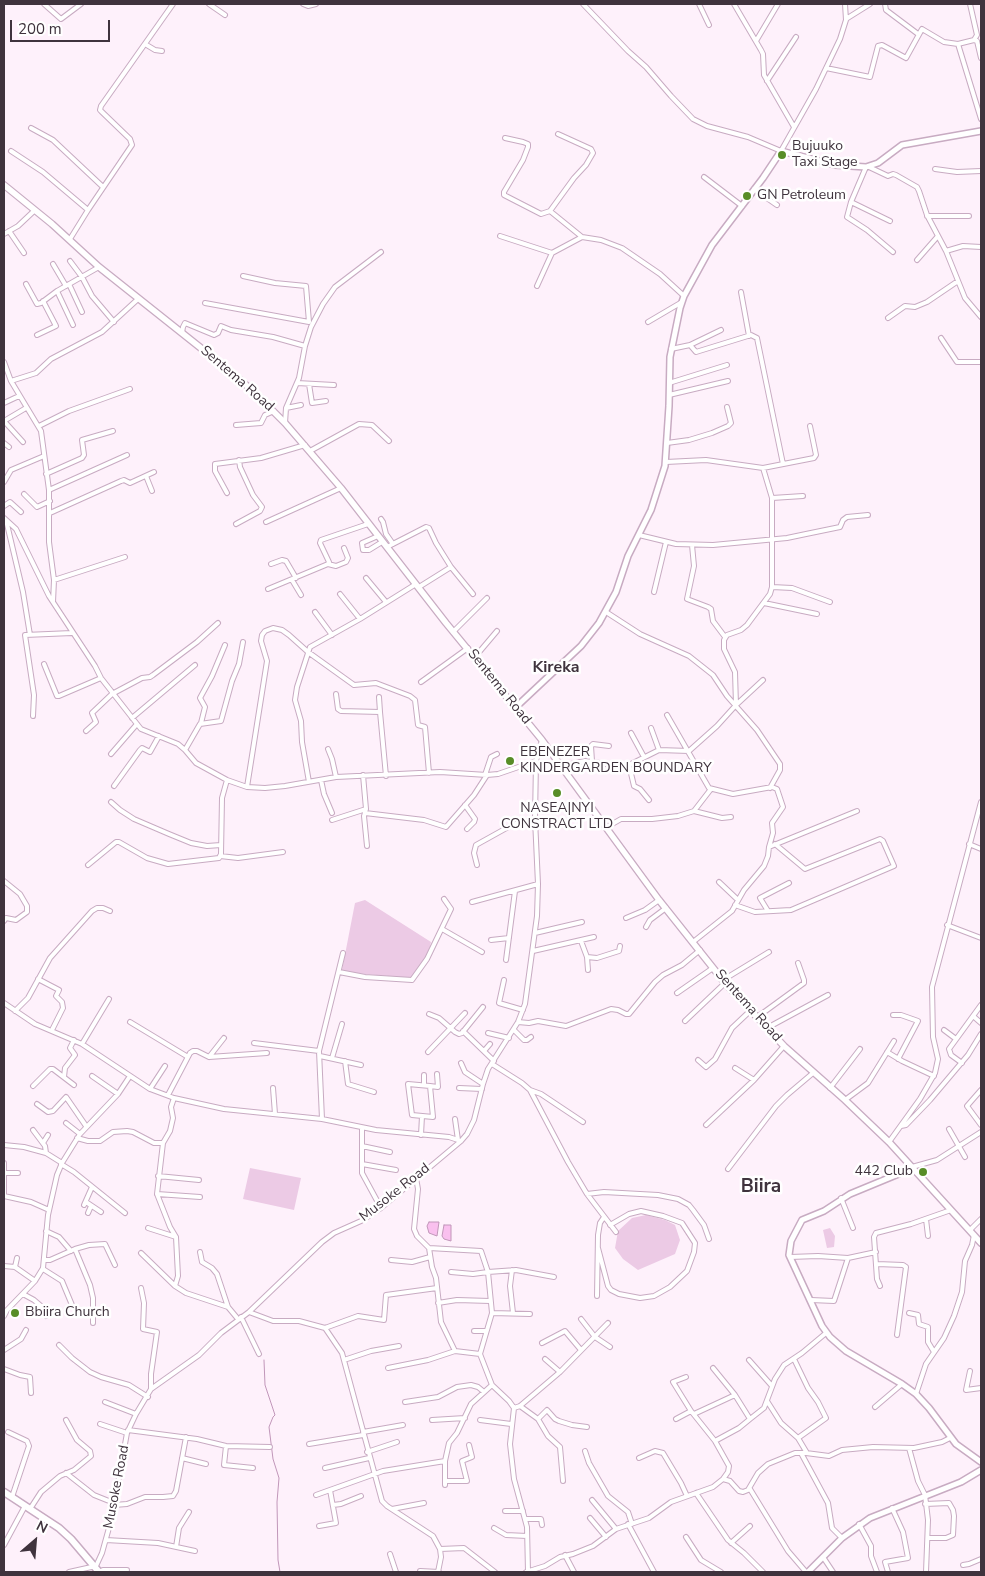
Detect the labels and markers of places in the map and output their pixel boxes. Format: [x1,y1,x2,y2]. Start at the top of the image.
place label: Bujuuko Taxi Stage [792,139,858,172]
marker: Bujuuko Taxi Stage [776,149,788,161]
place label: GN Petroleum [757,188,846,204]
marker: GN Petroleum [741,190,753,202]
place label: EBENEZER KINDERGARDEN BOUNDARY [520,745,712,778]
marker: EBENEZER KINDERGARDEN BOUNDARY [504,755,516,767]
marker: NASEA|NYI CONSTRACT LTD [551,787,563,799]
place label: NASEA|NYI CONSTRACT LTD [501,801,613,834]
place label: 442 Club [855,1164,913,1180]
marker: 442 Club [917,1166,929,1178]
place label: Bbiira Church [25,1305,110,1321]
marker: Bbiira Church [9,1307,21,1319]

